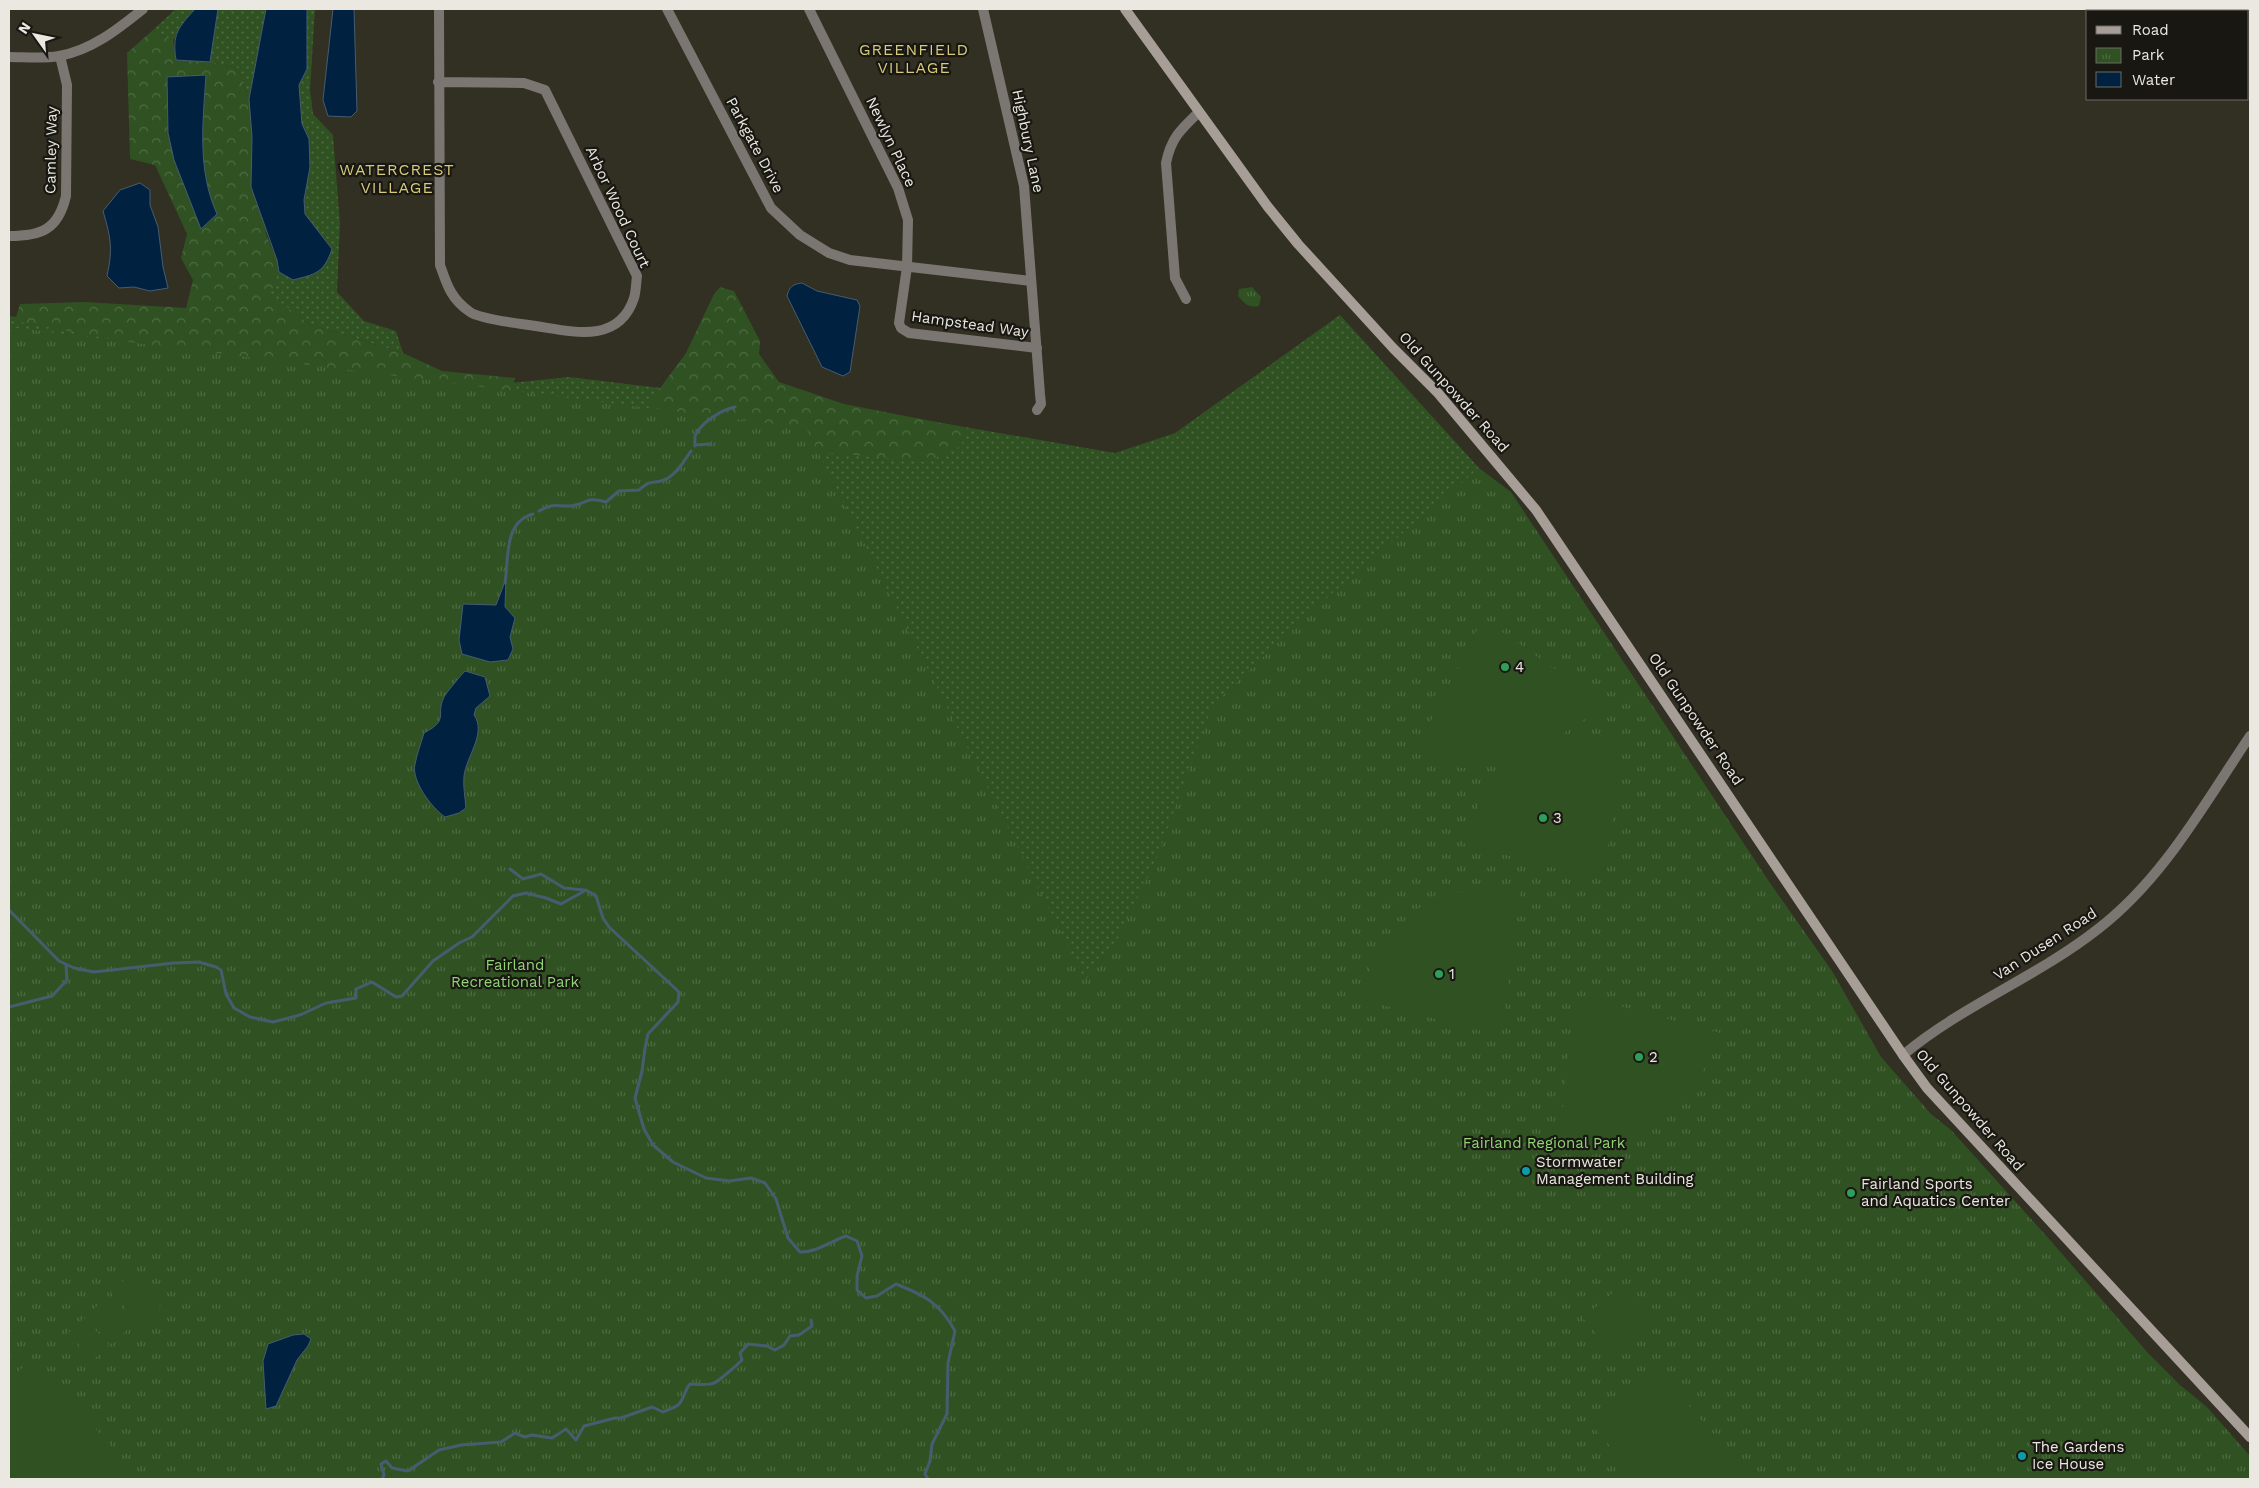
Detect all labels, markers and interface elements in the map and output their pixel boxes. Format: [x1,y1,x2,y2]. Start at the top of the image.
north arrow [10,10,60,60]
legend [2086,10,2249,100]
text: N [15,19,34,37]
text: Road [2132,21,2169,39]
district label: GREENFIELD VILLAGE [859,40,969,77]
text: Park [2132,46,2165,64]
text: Water [2132,71,2175,89]
street label: Highbury Lane [1008,88,1048,194]
street label: Parkgate Drive [722,94,788,196]
street label: Newlyn Place [862,94,920,190]
street label: Camley Way [41,106,61,194]
street label: Arbor Wood Court [582,143,654,271]
district label: WATERCREST VILLAGE [339,160,455,197]
street label: Hampstead Way [910,307,1030,341]
street label: Old Gunpowder Road [1395,328,1513,456]
street label: Old Gunpowder Road [1645,649,1747,789]
place label: 4 [1515,658,1524,676]
marker: 4 [1499,661,1511,673]
place label: 3 [1553,809,1562,827]
marker: 3 [1537,812,1549,824]
street label: Van Dusen Road [1990,904,2100,984]
park label: Fairland Recreational Park [451,956,579,991]
place label: 1 [1449,965,1455,983]
marker: 1 [1433,968,1445,980]
street label: Old Gunpowder Road [1912,1045,2028,1175]
place label: 2 [1649,1048,1658,1066]
marker: 2 [1633,1051,1645,1063]
park label: Fairland Regional Park [1463,1134,1626,1152]
place label: Stormwater Management Building [1536,1153,1693,1188]
marker: Stormwater Management Building [1520,1165,1532,1177]
place label: Fairland Sports and Aquatics Center [1861,1175,2010,1210]
marker: Fairland Sports and Aquatics Center [1845,1187,1857,1199]
place label: The Gardens Ice House [2032,1438,2124,1473]
marker: The Gardens Ice House [2016,1450,2028,1462]

